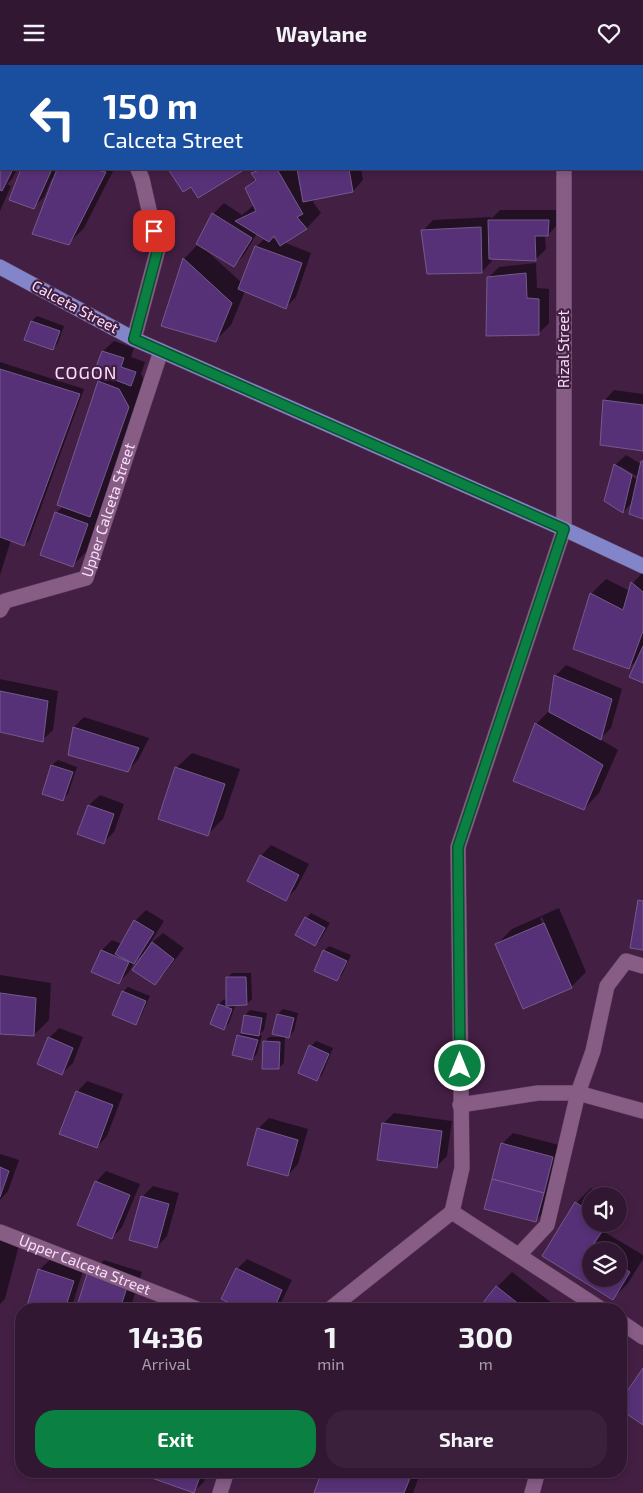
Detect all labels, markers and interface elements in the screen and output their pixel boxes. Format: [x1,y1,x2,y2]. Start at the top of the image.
icon: menu [20,19,48,47]
icon: heart [595,19,623,47]
text: Waylane [276,20,367,46]
text: 150 m [103,84,198,126]
icon: left [20,85,85,150]
text: Calceta Street [103,126,243,152]
pin [133,210,175,252]
icon: arrive [140,217,168,245]
street label: Calceta Street [29,276,122,337]
street label: Rizal Street [554,310,572,388]
district label: COGON [54,361,118,383]
street label: Upper Calceta Street [77,440,138,579]
position arrow [433,1039,485,1091]
map controls [582,1187,627,1287]
button: sound [582,1187,627,1232]
street label: Upper Calceta Street [17,1230,154,1298]
button: layers [582,1242,627,1287]
text: 14:36 [129,1318,203,1354]
text: 1 [324,1318,337,1354]
text: 300 [458,1318,513,1354]
text: Arrival [142,1354,190,1373]
text: min [317,1354,344,1373]
text: m [479,1354,493,1373]
button: Exit [35,1410,316,1468]
button: Share [326,1410,607,1468]

